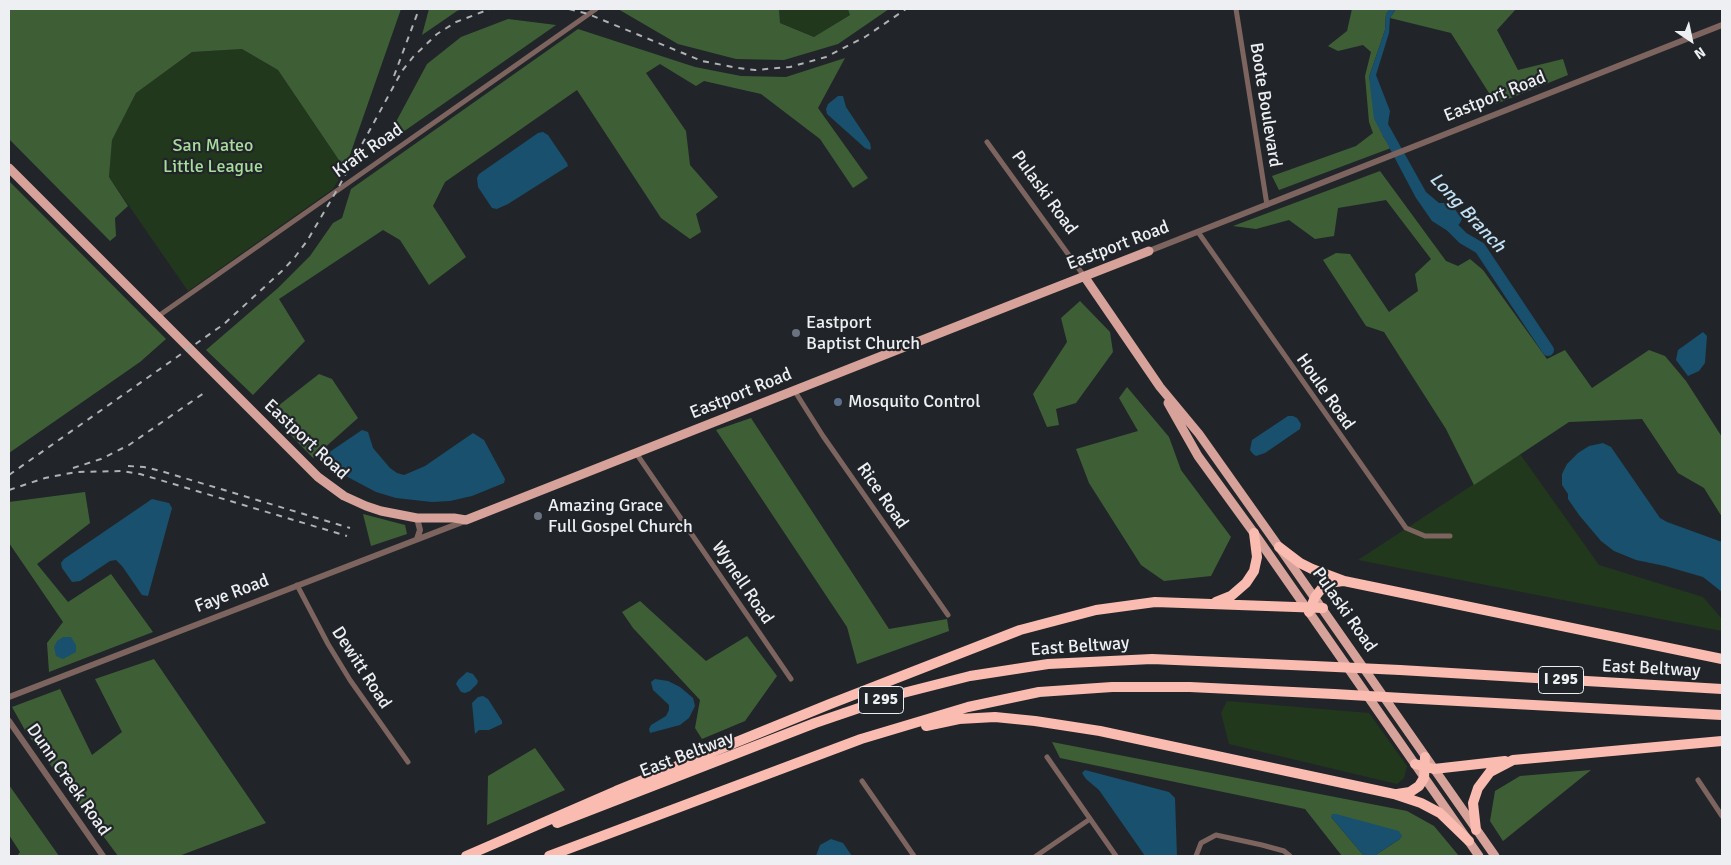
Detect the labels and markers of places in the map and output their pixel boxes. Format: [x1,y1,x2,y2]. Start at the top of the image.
place label: Eastport Baptist Church [806,312,920,354]
marker: Eastport Baptist Church [790,327,802,339]
place label: Mosquito Control [848,391,980,413]
marker: Mosquito Control [832,396,844,408]
place label: Amazing Grace Full Gospel Church [548,495,693,538]
marker: Amazing Grace Full Gospel Church [532,510,544,522]

